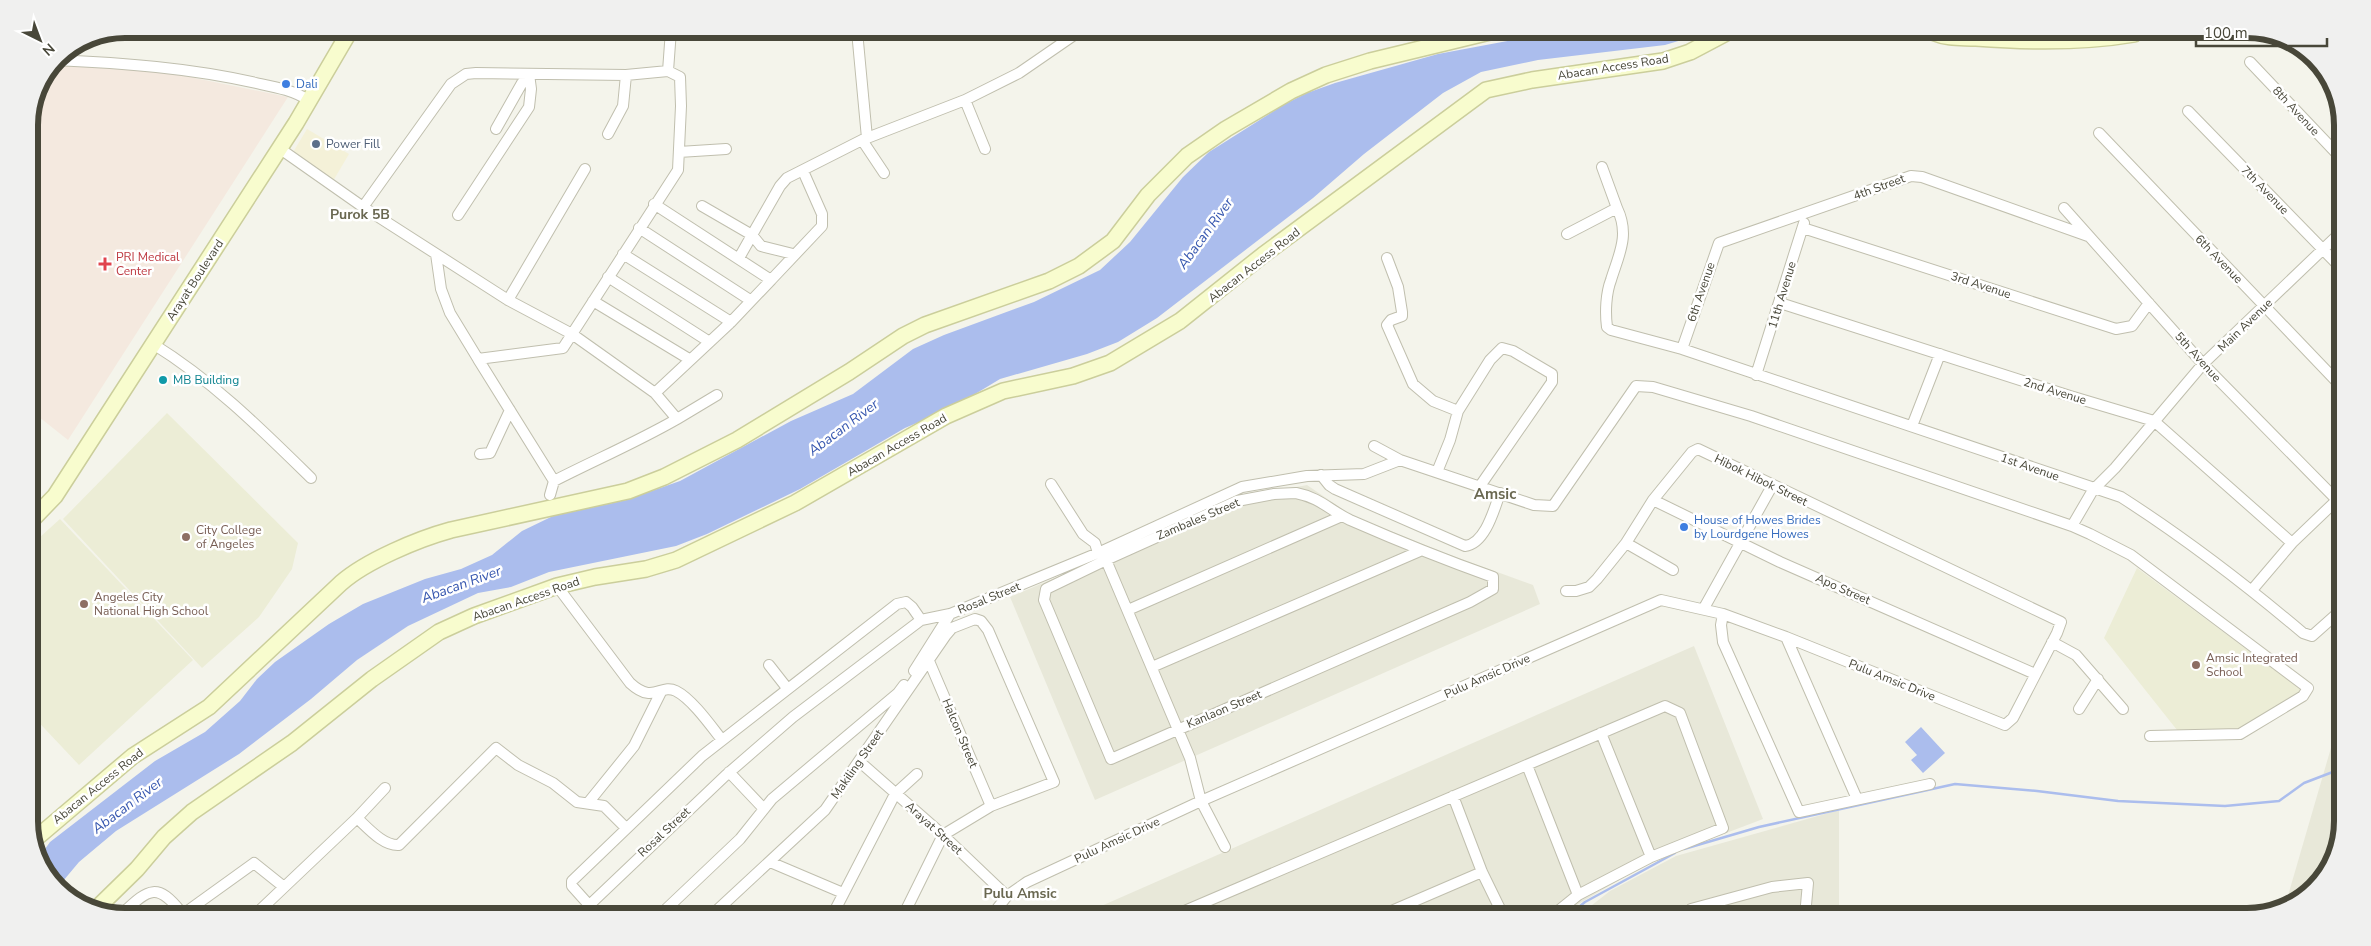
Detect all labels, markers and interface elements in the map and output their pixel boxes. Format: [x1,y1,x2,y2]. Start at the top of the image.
north arrow [15,15,65,65]
scale bar [2196,15,2327,47]
text: 100 m [2204,23,2248,43]
text: N [38,39,59,60]
street label: Abacan Access Road [1556,50,1670,84]
place label: Dali [296,76,318,92]
marker: Dali [280,78,292,90]
street label: 8th Avenue [2269,83,2323,139]
place label: Power Fill [326,136,381,152]
marker: Power Fill [310,138,322,150]
street label: 7th Avenue [2238,162,2292,218]
street label: 4th Street [1851,170,1908,204]
water label: Abacan River [1173,193,1238,273]
district label: Purok 5B [330,205,390,224]
street label: Abacan Access Road [1205,224,1303,306]
street label: 6th Avenue [2192,231,2246,287]
street label: Arayat Boulevard [163,236,227,324]
place label: PRI Medical Center [116,249,180,279]
marker: PRI Medical Center [98,257,112,271]
street label: 6th Avenue [1683,260,1719,324]
street label: 11th Avenue [1764,260,1800,330]
street label: 3rd Avenue [1949,268,2013,302]
street label: Main Avenue [2214,295,2276,355]
street label: 5th Avenue [2171,329,2225,385]
place label: MB Building [173,372,239,388]
marker: MB Building [157,374,169,386]
street label: 2nd Avenue [2022,374,2088,408]
water label: Abacan River [803,394,883,461]
street label: Abacan Access Road [844,410,950,480]
street label: 1st Avenue [1999,449,2061,485]
street label: Hibok Hibok Street [1712,450,1811,510]
district label: Amsic [1474,484,1516,504]
street label: Zambales Street [1154,494,1243,544]
place label: House of Howes Brides by Lourdgene Howes [1694,512,1821,542]
marker: House of Howes Brides by Lourdgene Howes [1678,521,1690,533]
place label: City College of Angeles [196,522,262,552]
marker: City College of Angeles [180,531,192,543]
water label: Abacan River [418,561,505,608]
street label: Apo Street [1813,570,1874,608]
street label: Abacan Access Road [470,573,582,625]
street label: Rosal Street [955,578,1023,618]
place label: Angeles City National High School [94,589,209,619]
marker: Angeles City National High School [78,598,90,610]
street label: Pulu Amsic Drive [1442,650,1532,702]
place label: Amsic Integrated School [2206,650,2298,680]
street label: Pulu Amsic Drive [1846,655,1938,705]
marker: Amsic Integrated School [2190,659,2202,671]
street label: Kanlaon Street [1184,686,1265,732]
street label: Halcon Street [938,696,982,771]
street label: Makiling Street [827,725,887,802]
street label: Abacan Access Road [49,744,147,828]
water label: Abacan River [87,772,167,839]
street label: Arayat Street [902,798,967,858]
street label: Rosal Street [634,803,694,860]
street label: Pulu Amsic Drive [1072,813,1162,867]
district label: Pulu Amsic [983,884,1057,903]

